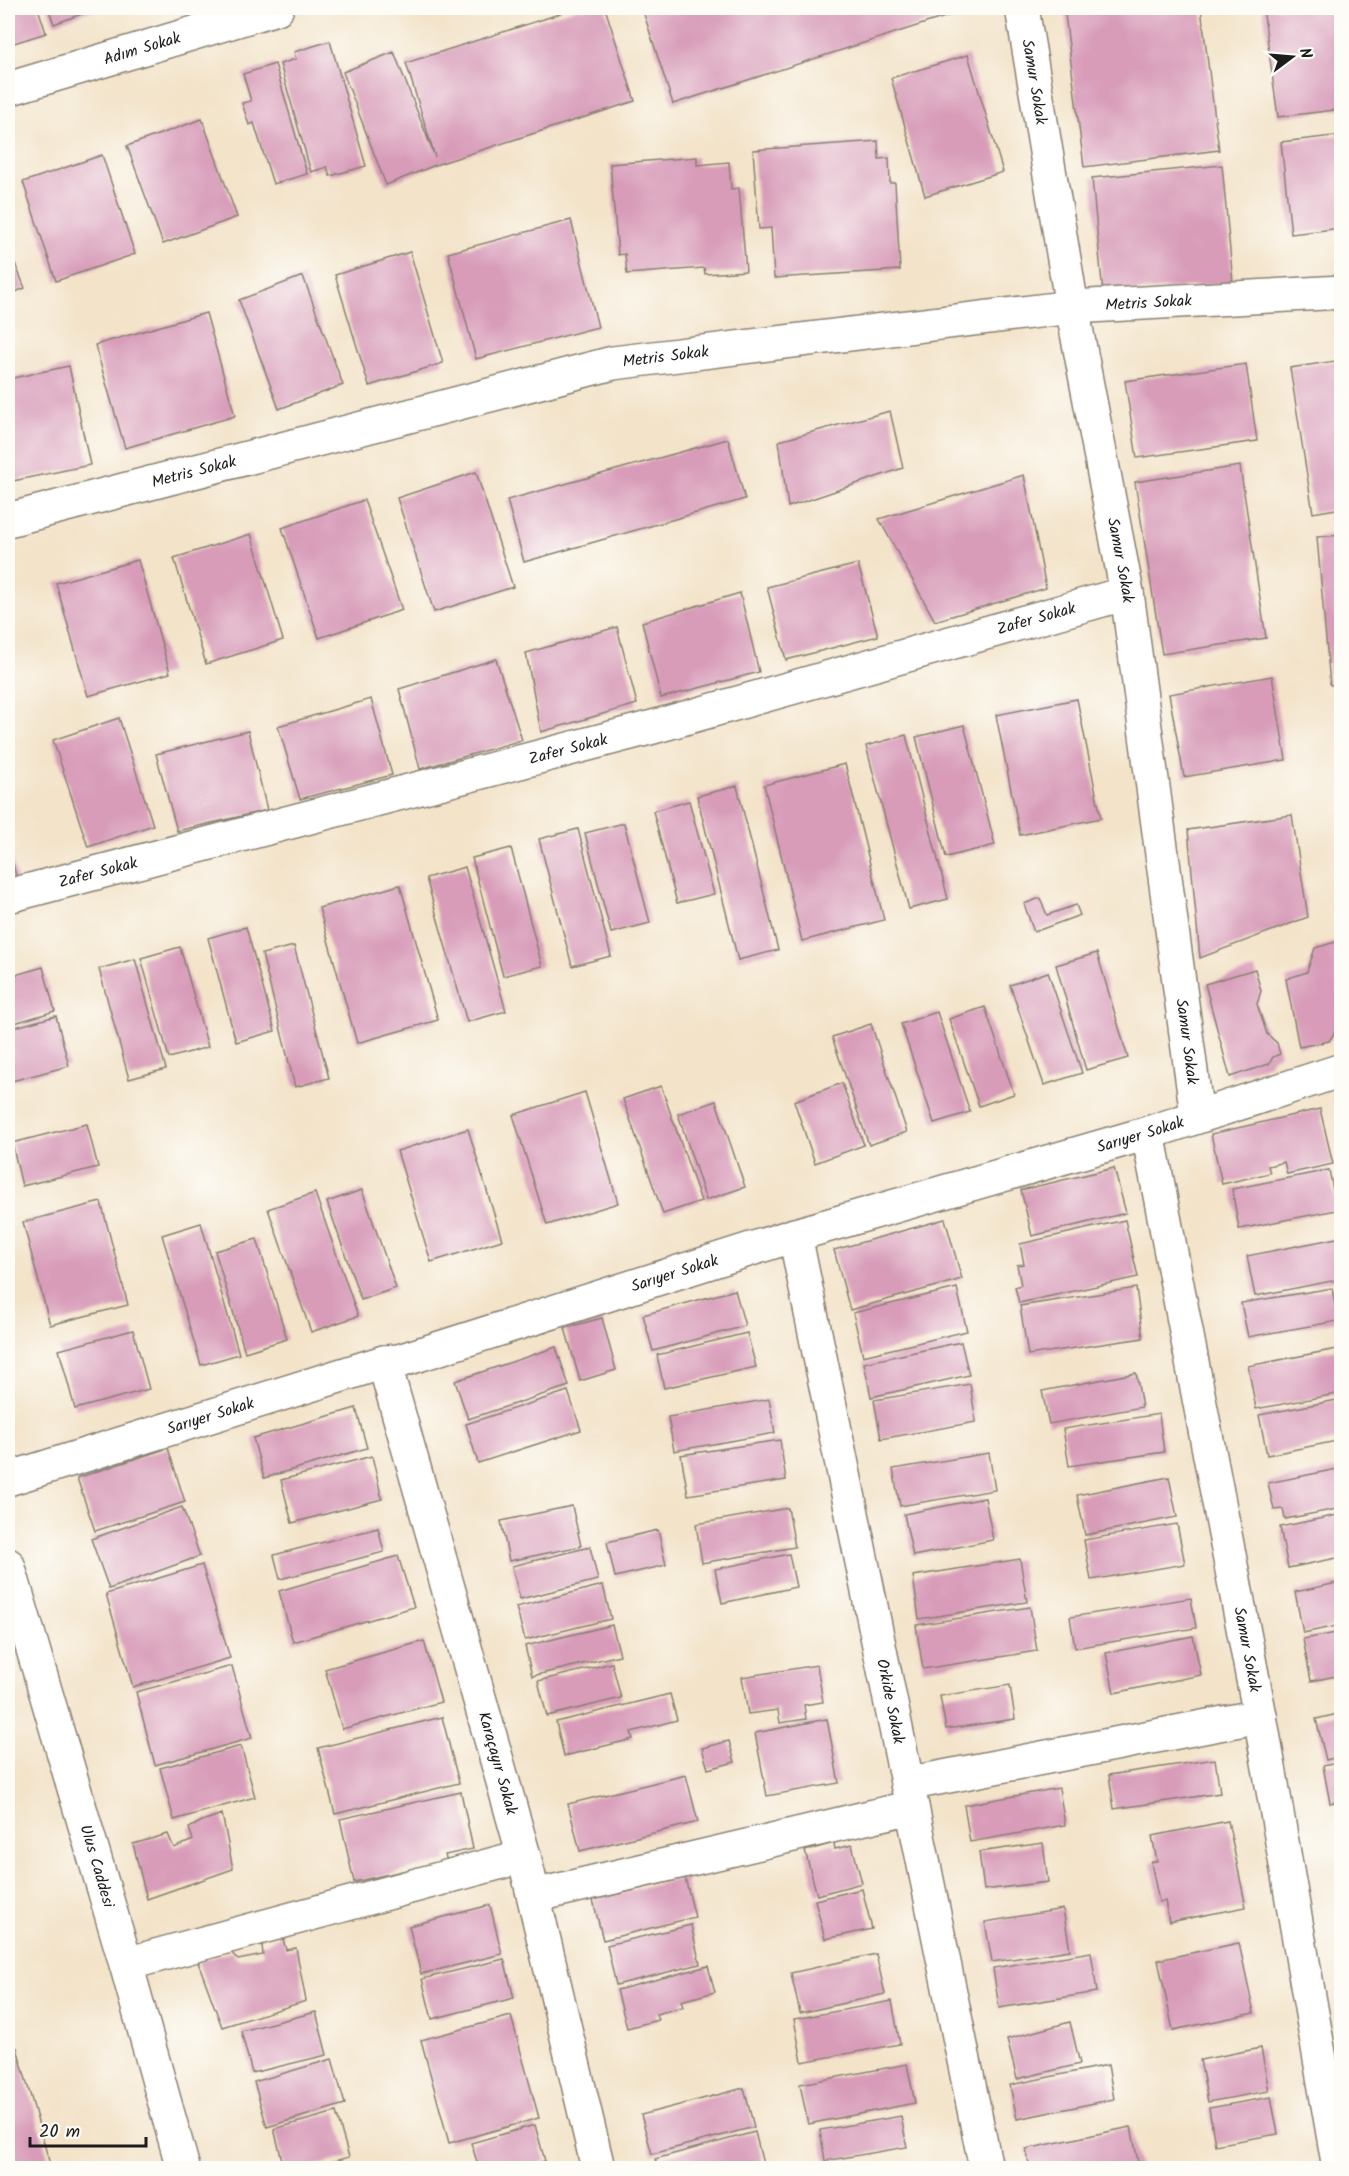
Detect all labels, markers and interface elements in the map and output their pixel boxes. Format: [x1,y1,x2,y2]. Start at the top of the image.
street label: Adım Sokak [100,25,184,72]
north arrow [1262,27,1322,87]
street label: Samur Sokak [1015,37,1054,127]
text: N [1292,45,1318,62]
street label: Metris Sokak [1104,288,1193,318]
street label: Metris Sokak [621,339,711,374]
street label: Metris Sokak [149,449,239,495]
street label: Samur Sokak [1100,515,1141,605]
street label: Zafer Sokak [994,596,1079,642]
street label: Zafer Sokak [526,727,611,772]
street label: Zafer Sokak [56,850,141,895]
street label: Samur Sokak [1169,997,1205,1087]
street label: Sarıyer Sokak [1094,1109,1188,1160]
street label: Sarıyer Sokak [628,1248,722,1299]
street label: Sarıyer Sokak [164,1391,258,1441]
street label: Samur Sokak [1227,1605,1268,1695]
street label: Orkide Sokak [870,1657,911,1747]
street label: Karaçayır Sokak [471,1709,524,1818]
street label: Ulus Caddesi [73,1822,121,1912]
scale bar [30,2110,146,2148]
text: 20 m [39,2118,80,2147]

